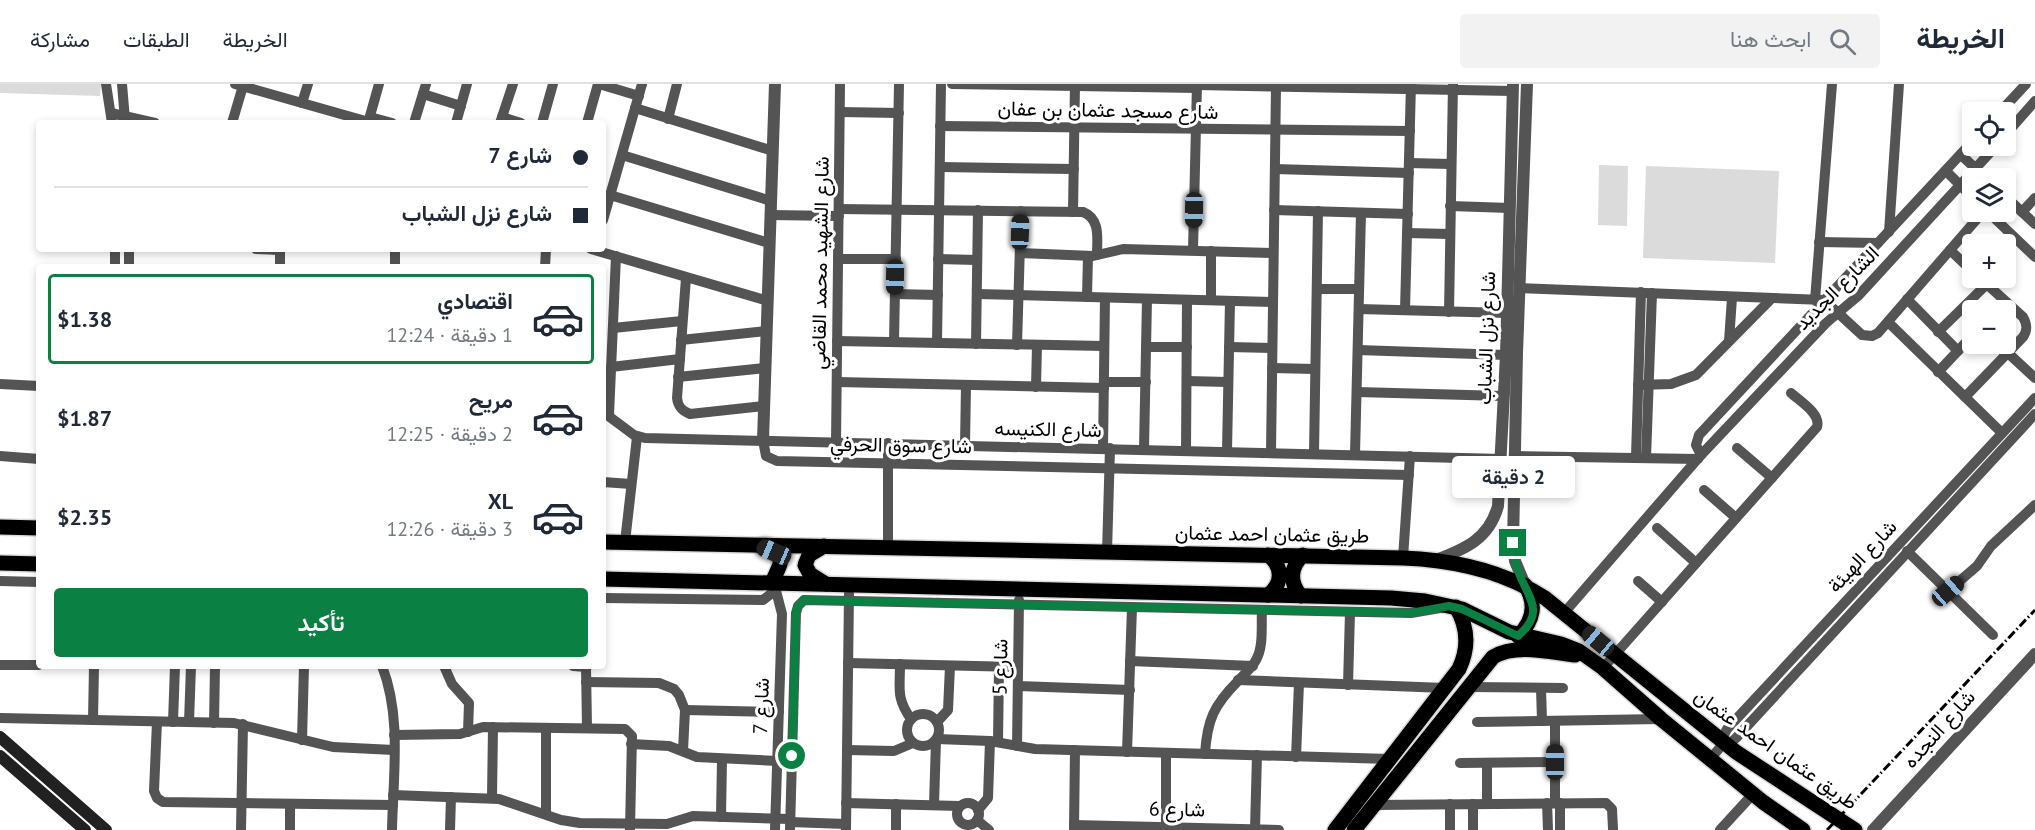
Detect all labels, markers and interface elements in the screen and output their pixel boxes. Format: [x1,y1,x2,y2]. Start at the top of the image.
search box [1460,14,1880,68]
text: الخريطة [1916,19,2005,56]
text: ابحث هنا [1730,25,1811,53]
icon: search [1826,25,1859,58]
text: مشاركة [30,26,90,53]
text: الطبقات [123,26,190,53]
text: الخريطة [223,26,288,53]
street label: شارع مسجد عثمان بن عفان [997,95,1219,126]
map controls [1962,102,2016,354]
button: locate [1962,102,2016,156]
text: شارع 7 [488,141,552,169]
street label: شارع الشهيد محمد القاضي [805,156,839,370]
button: layers [1962,168,2016,222]
car [1185,192,1203,228]
text: شارع نزل الشباب [402,199,552,227]
car [1010,214,1030,250]
button: + [1962,234,2016,288]
street label: الشارع الجديد [1789,240,1885,336]
car [886,259,904,295]
street label: شارع نزل الشباب [1471,271,1502,405]
text: اقتصادي [437,287,513,315]
icon: car [531,292,585,346]
button: − [1962,300,2016,354]
text: $1.38 [57,305,112,333]
text: 1 دقيقة · 12:24 [386,322,513,348]
text: مريح [469,386,513,414]
icon: car [531,391,585,445]
text: $1.87 [57,404,112,432]
street label: شارع الكنيسه [994,415,1102,444]
text: 2 دقيقة · 12:25 [386,421,513,447]
street label: شارع سوق الحرفي [830,431,972,463]
callout: 2 دقيقة [1452,456,1574,498]
text: 2 دقيقة [1482,464,1545,490]
text: XL [488,487,513,515]
icon: car [531,490,585,544]
text: $2.35 [57,503,112,531]
street label: شارع الهيئة [1822,514,1903,599]
text: 3 دقيقة · 12:26 [386,516,513,542]
street label: طريق عثمان احمد عثمان [1175,519,1369,549]
route end [1499,529,1526,556]
car [754,537,794,567]
car [1929,572,1967,610]
button: تأكيد [54,588,588,657]
car [1578,623,1618,659]
street label: شارع 5 [987,639,1014,695]
street label: شارع 7 [747,677,776,735]
street label: طريق عثمان احمد عثمان [1689,683,1863,815]
street label: شارع النجده [1897,685,1982,774]
route start [778,742,805,769]
car [1546,744,1564,780]
street label: شارع 6 [1149,796,1205,823]

